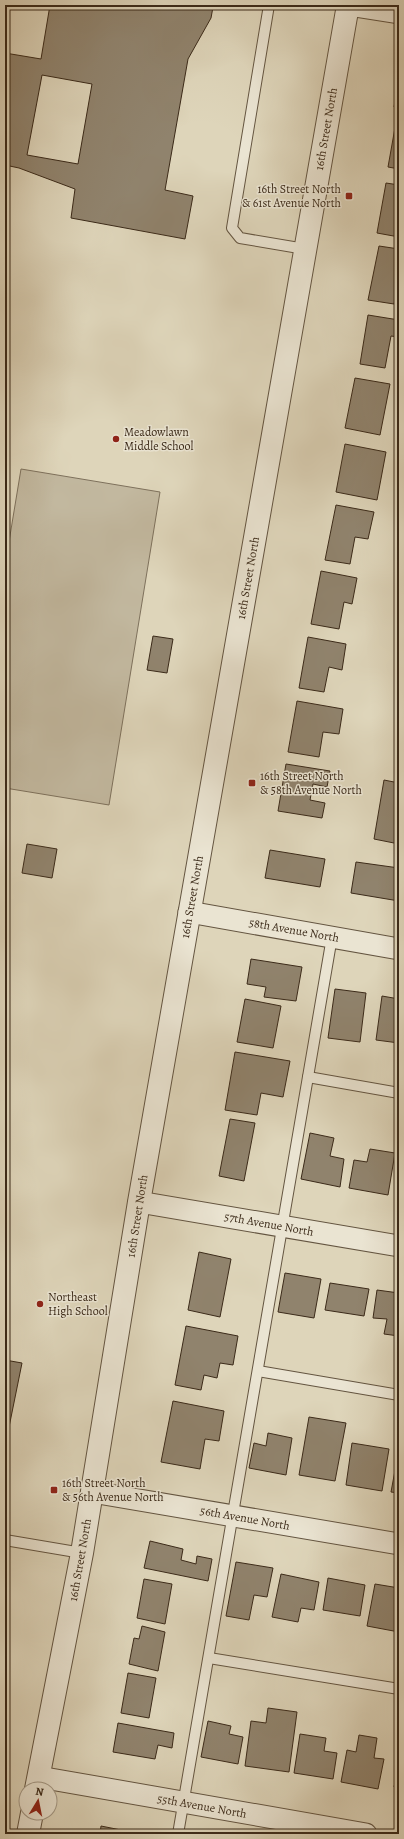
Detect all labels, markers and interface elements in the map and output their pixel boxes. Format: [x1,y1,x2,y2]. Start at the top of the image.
street label: 16th Street North [311,86,341,172]
place label: 16th Street North & 61st Avenue North [242,181,342,211]
marker: 16th Street North & 61st Avenue North [344,191,354,201]
place label: Meadowlawn Middle School [124,424,194,454]
marker: Meadowlawn Middle School [111,434,121,444]
street label: 16th Street North [233,535,263,621]
place label: 16th Street North & 58th Avenue North [260,768,363,798]
marker: 16th Street North & 58th Avenue North [247,778,257,788]
street label: 16th Street North [177,854,207,940]
street label: 58th Avenue North [248,914,341,946]
street label: 16th Street North [123,1173,152,1259]
street label: 57th Avenue North [223,1208,315,1240]
place label: Northeast High School [48,1289,108,1319]
marker: Northeast High School [35,1299,45,1309]
place label: 16th Street North & 56th Avenue North [62,1475,164,1505]
marker: 16th Street North & 56th Avenue North [49,1485,59,1495]
street label: 56th Avenue North [199,1502,292,1534]
street label: 16th Street North [65,1517,95,1603]
north arrow [18,1781,58,1821]
text: N [34,1784,45,1800]
street label: 55th Avenue North [156,1790,249,1822]

